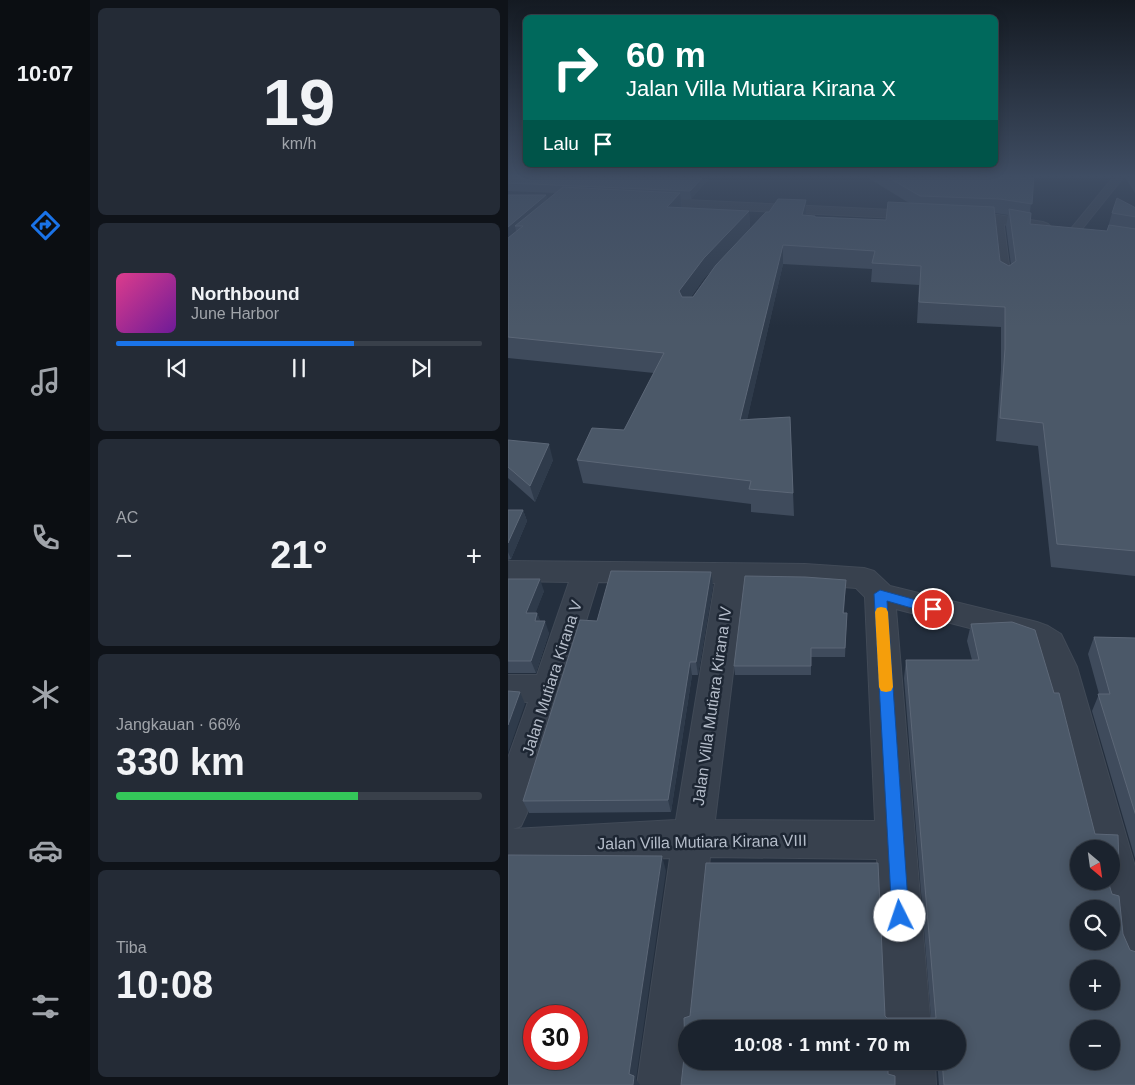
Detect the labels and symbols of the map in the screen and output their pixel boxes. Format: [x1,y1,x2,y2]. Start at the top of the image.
pin [912,588,954,630]
street label: Jalan Mutiara Kirana V [519,598,585,758]
street label: Jalan Villa Mutiara Kirana IV [690,605,734,807]
street label: Jalan Villa Mutiara Kirana VIII [597,832,807,852]
north arrow [1070,840,1120,890]
position arrow [873,889,925,941]
speed limit sign: 30 [523,1005,588,1070]

